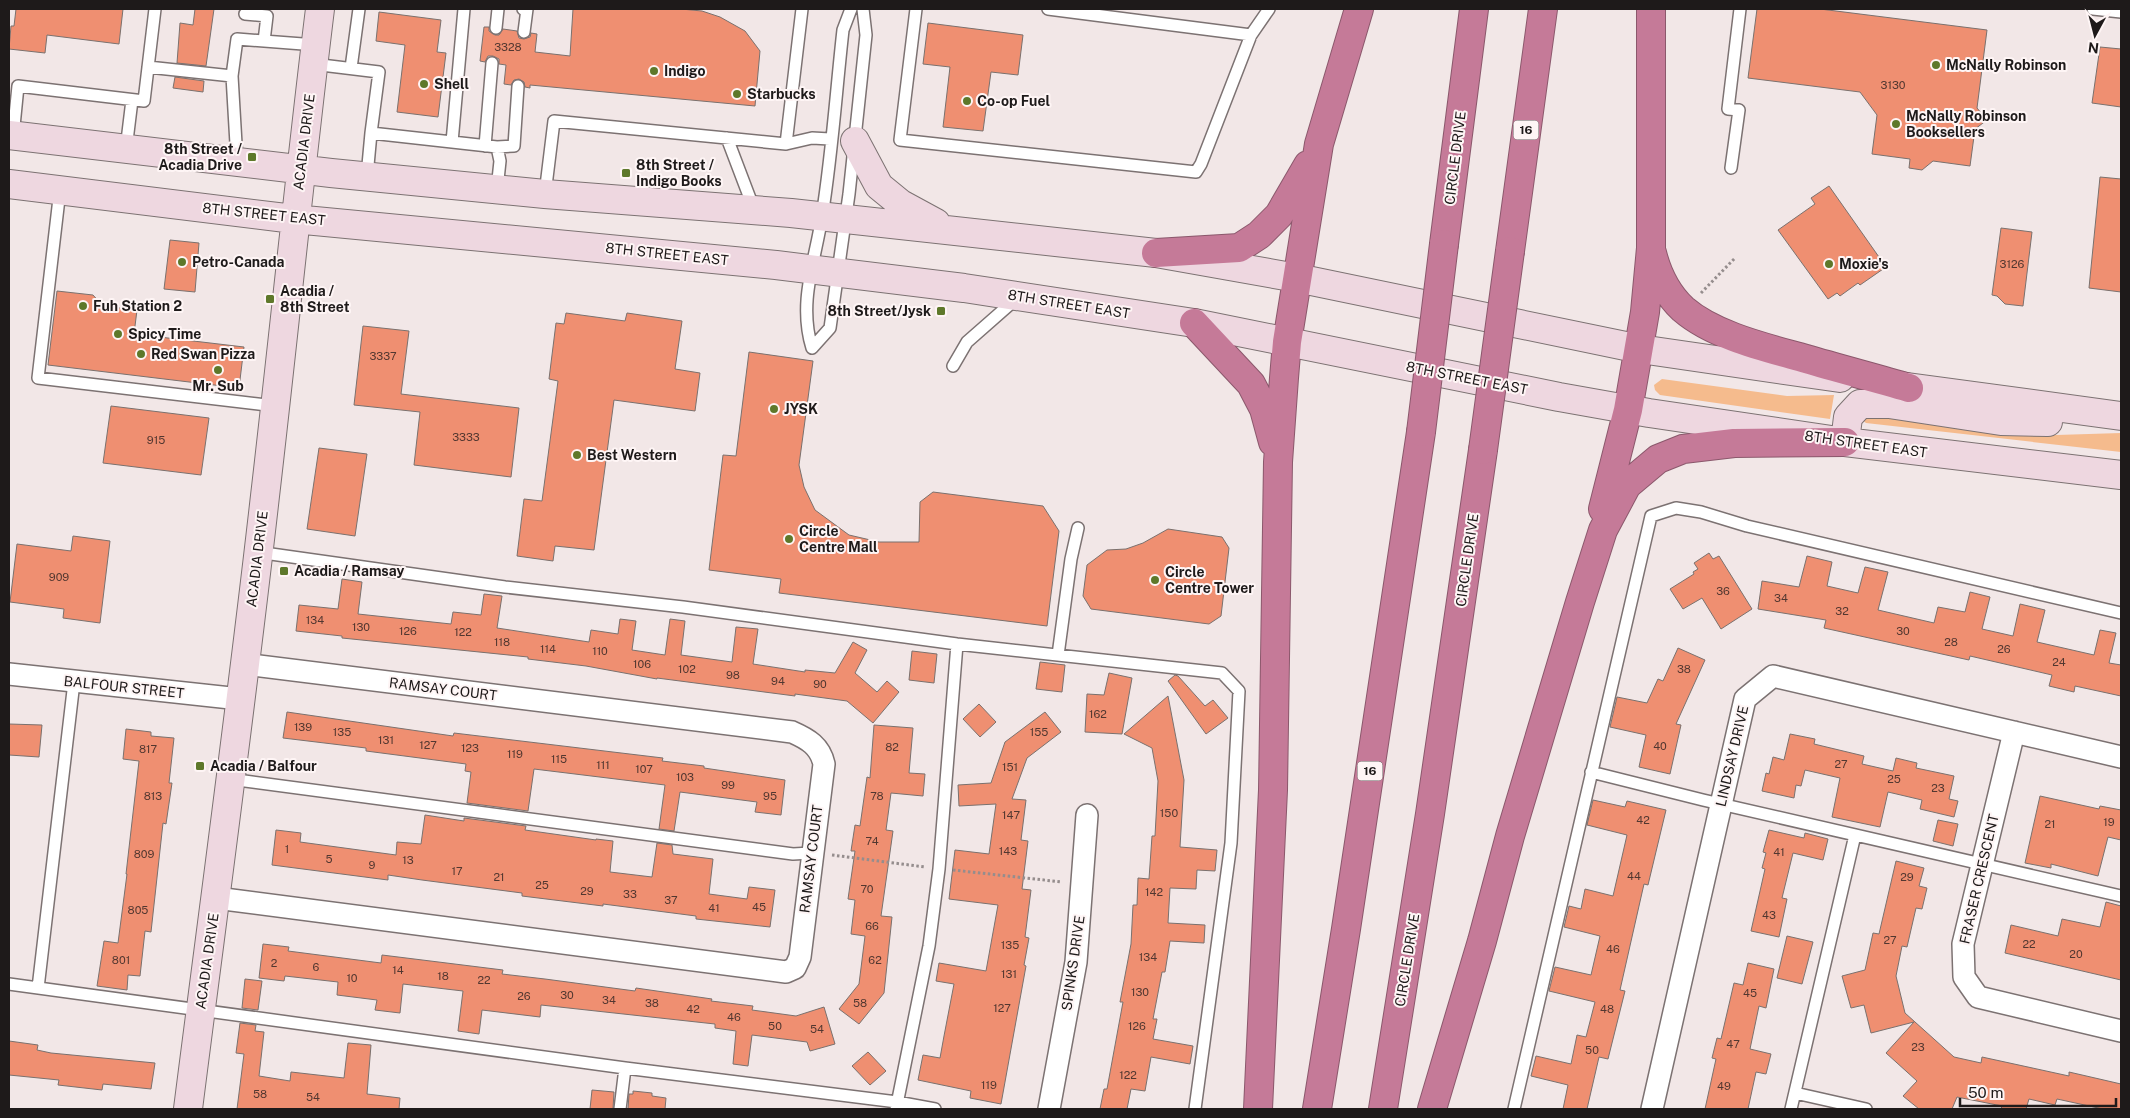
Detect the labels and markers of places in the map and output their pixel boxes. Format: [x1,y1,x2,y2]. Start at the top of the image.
place label: McNally Robinson [1946,57,2066,73]
marker: McNally Robinson [1930,59,1942,71]
place label: Indigo [664,63,706,79]
marker: Indigo [648,65,660,77]
place label: Shell [434,76,469,92]
marker: Shell [418,78,430,90]
place label: Starbucks [747,86,816,102]
marker: Starbucks [731,88,743,100]
place label: Co-op Fuel [977,93,1050,109]
marker: Co-op Fuel [961,95,973,107]
place label: McNally Robinson Booksellers [1906,108,2026,140]
marker: McNally Robinson Booksellers [1890,118,1902,130]
place label: 8th Street / Acadia Drive [158,141,243,173]
marker: 8th Street / Acadia Drive [246,151,258,163]
place label: 8th Street / Indigo Books [636,157,722,189]
marker: 8th Street / Indigo Books [620,167,632,179]
place label: Petro-Canada [192,254,285,270]
marker: Petro-Canada [176,256,188,268]
place label: Moxie's [1839,256,1889,272]
marker: Moxie's [1823,258,1835,270]
place label: Acadia / 8th Street [280,283,350,315]
marker: Acadia / 8th Street [264,293,276,305]
place label: Fuh Station 2 [93,298,182,314]
marker: Fuh Station 2 [77,300,89,312]
place label: 8th Street/Jysk [827,303,931,319]
marker: 8th Street/Jysk [935,305,947,317]
place label: Spicy Time [128,326,201,342]
marker: Spicy Time [112,328,124,340]
place label: Red Swan Pizza [151,346,255,362]
marker: Red Swan Pizza [135,348,147,360]
marker: Mr. Sub [212,364,224,376]
place label: Mr. Sub [192,378,244,394]
place label: JYSK [784,401,818,417]
marker: JYSK [768,403,780,415]
place label: Best Western [587,447,677,463]
marker: Best Western [571,449,583,461]
place label: Circle Centre Mall [799,523,878,555]
marker: Circle Centre Mall [783,533,795,545]
place label: Acadia / Ramsay [294,563,404,579]
place label: Circle Centre Tower [1165,564,1254,596]
marker: Acadia / Ramsay [278,565,290,577]
marker: Circle Centre Tower [1149,574,1161,586]
place label: Acadia / Balfour [210,758,317,774]
marker: Acadia / Balfour [194,760,206,772]

